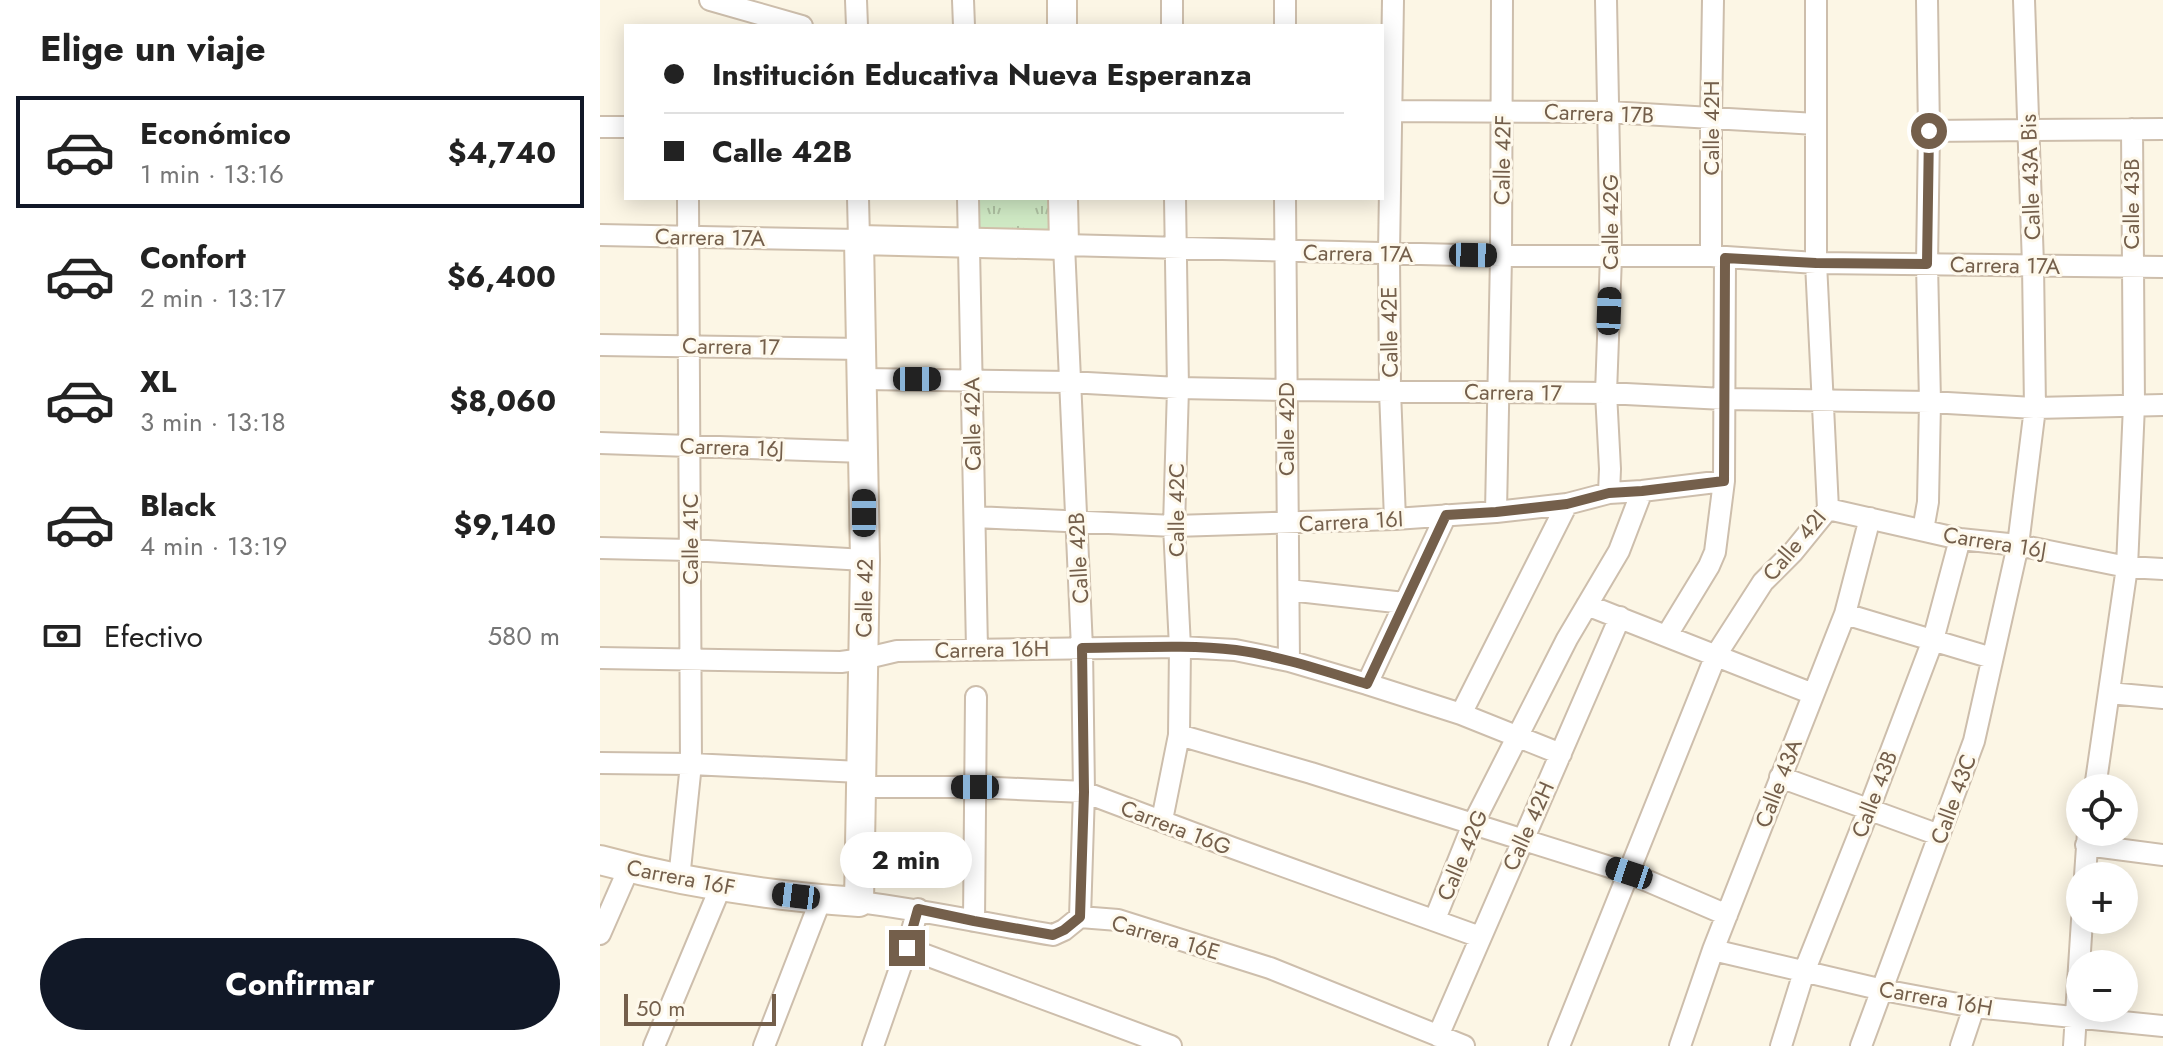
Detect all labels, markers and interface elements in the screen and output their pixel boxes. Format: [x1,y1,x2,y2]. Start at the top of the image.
text: Elige un viaje [40,22,266,74]
text: Institución Educativa Nueva Esperanza [712,53,1252,96]
street label: Calle 42H [1695,81,1727,175]
street label: Carrera 17B [1543,95,1655,131]
text: Económico [140,112,291,155]
route start [1911,113,1947,149]
street label: Calle 43A Bis [2012,113,2048,241]
street label: Calle 42F [1485,115,1519,205]
icon: car [44,116,116,188]
text: Calle 42B [712,130,852,173]
text: $4,740 [448,131,556,174]
text: 1 min · 13:16 [140,155,284,193]
street label: Calle 43B [2115,159,2147,249]
street label: Calle 42G [1594,174,1626,270]
street label: Carrera 17A [655,220,766,254]
text: Confort [140,236,246,279]
street label: Carrera 17A [1303,236,1414,270]
icon: car [44,240,116,312]
car [1449,243,1497,267]
street label: Carrera 17A [1950,248,2061,282]
text: $6,400 [447,255,556,298]
text: 2 min · 13:17 [140,279,286,317]
street label: Calle 42E [1372,286,1406,378]
car [1596,287,1622,335]
street label: Carrera 17 [682,329,781,363]
text: XL [140,360,176,403]
icon: car [44,364,116,436]
car [893,367,941,391]
street label: Carrera 17 [1464,375,1563,409]
street label: Calle 42A [955,376,989,471]
text: $8,060 [449,379,556,422]
street label: Calle 42D [1270,382,1302,476]
text: 3 min · 13:18 [140,403,286,441]
street label: Carrera 16J [679,429,785,465]
street label: Calle 42C [1160,463,1192,557]
text: Black [140,484,216,527]
icon: car [44,488,116,560]
car [852,489,876,537]
street label: Calle 41C [674,493,706,585]
street label: Carrera 16I [1298,502,1404,540]
street label: Calle 42I [1755,502,1833,588]
text: $9,140 [454,503,556,546]
street label: Calle 42B [1060,512,1096,604]
street label: Carrera 16J [1941,518,2049,566]
text: 4 min · 13:19 [140,527,287,565]
street label: Calle 42 [847,558,881,638]
icon: cash [40,614,84,658]
text: Efectivo [104,615,203,658]
text: 580 m [487,617,560,655]
street label: Carrera 16H [934,632,1050,666]
street label: Calle 43A [1746,734,1810,832]
street label: Calle 43B [1843,746,1905,842]
street label: Calle 43C [1922,750,1984,848]
map controls [2066,774,2138,1022]
button: locate [2066,774,2138,846]
car [951,775,999,799]
street label: Calle 42H [1494,776,1562,876]
street label: Carrera 16G [1116,791,1236,863]
street label: Calle 42G [1428,805,1496,905]
callout: 2 min [841,832,973,888]
text: 2 min [872,841,940,879]
street label: Carrera 16F [624,851,738,903]
car [1602,854,1656,892]
button: + [2066,862,2138,934]
car [771,881,821,911]
street label: Carrera 16E [1108,906,1224,968]
route end [889,930,925,966]
button: Confirmar [40,938,560,1030]
button: − [2066,950,2138,1022]
street label: Carrera 16H [1877,972,1995,1024]
scale bar [624,990,776,1026]
text: 50 m [636,992,685,1024]

